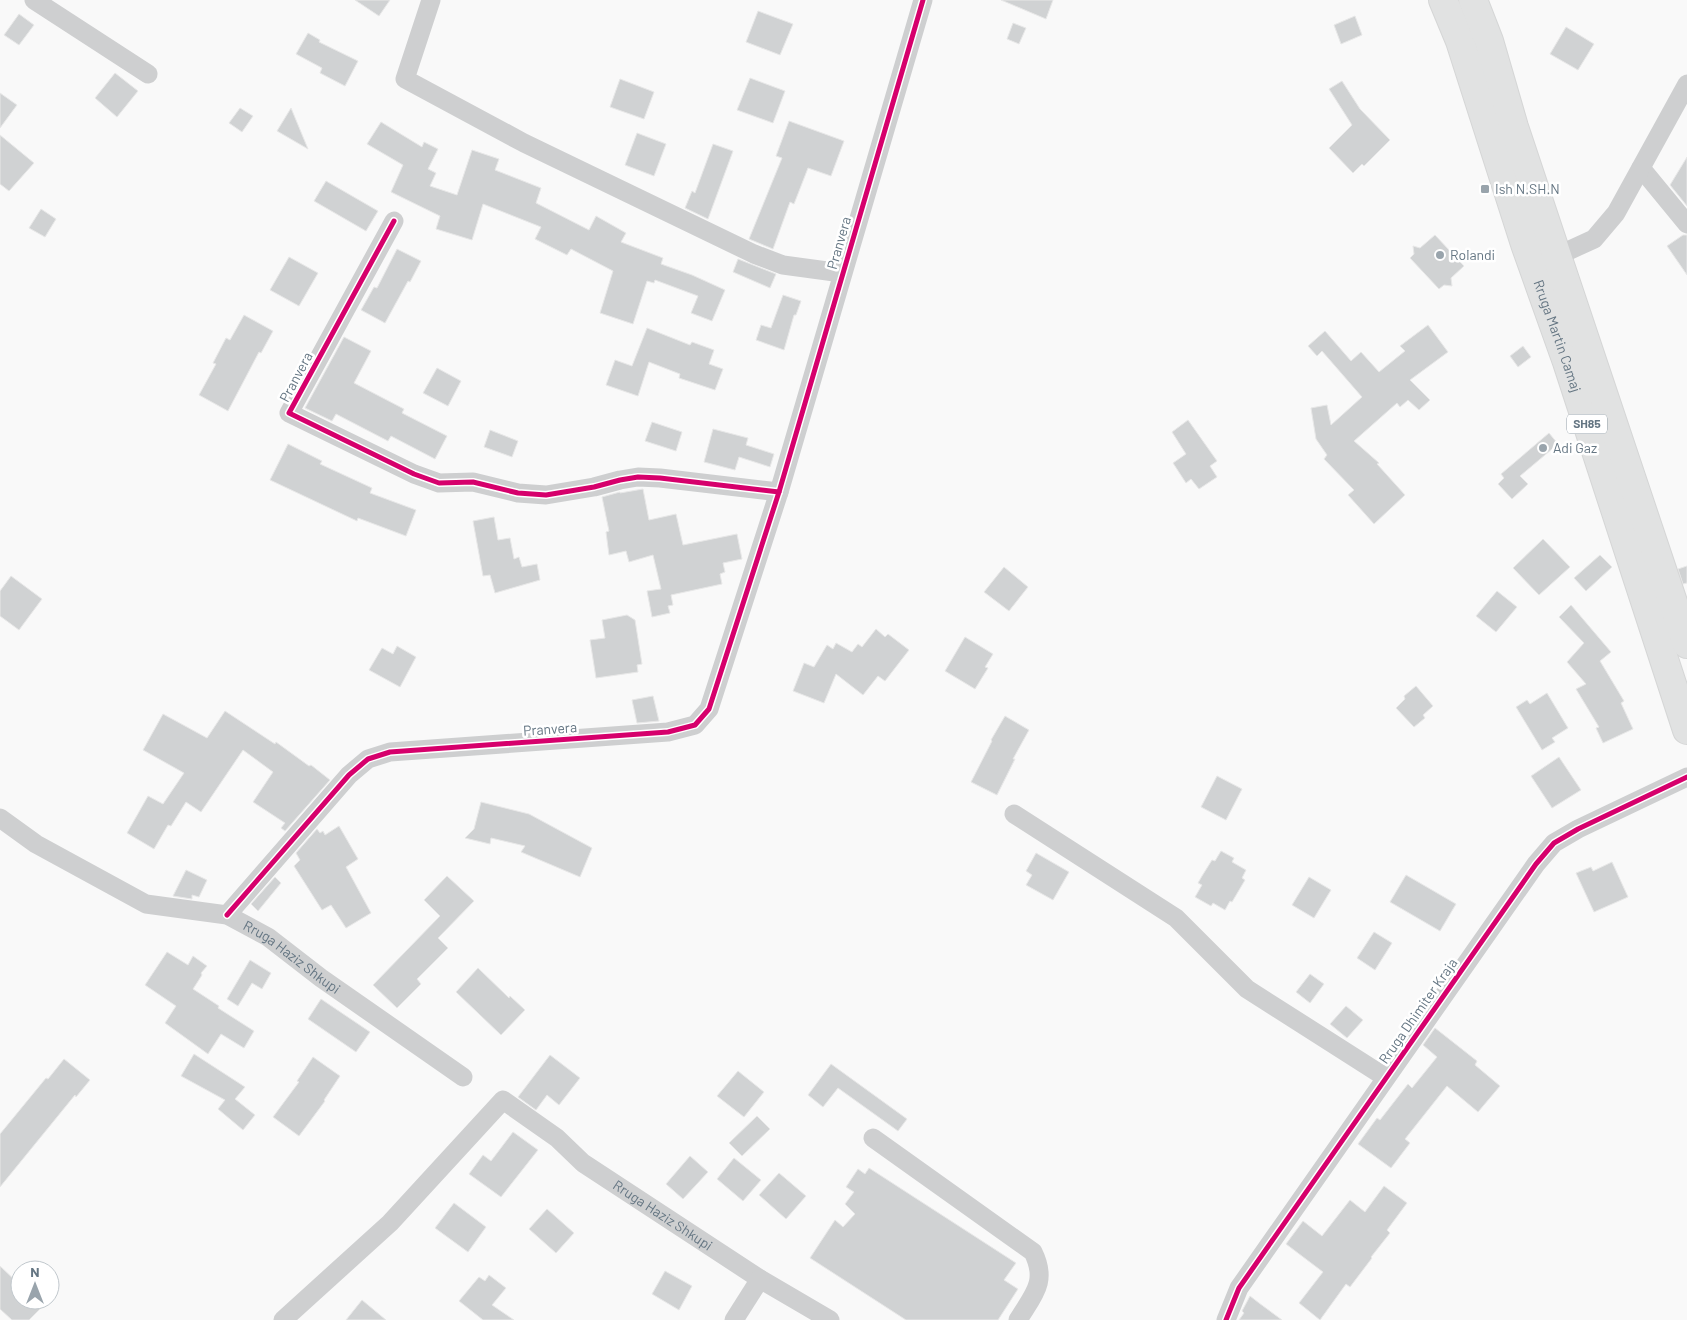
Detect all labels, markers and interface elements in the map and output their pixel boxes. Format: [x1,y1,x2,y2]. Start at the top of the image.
place label: Ish N.SH.N [1495,180,1560,197]
marker: Ish N.SH.N [1479,183,1491,195]
street label: Pranvera [823,215,854,271]
place label: Rolandi [1450,246,1495,263]
marker: Rolandi [1434,249,1446,261]
street label: Rruga Martin Camaj [1530,277,1585,394]
street label: Pranvera [275,349,316,405]
road number: SH85 [1567,414,1607,434]
place label: Adi Gaz [1553,439,1597,456]
marker: Adi Gaz [1537,442,1549,454]
street label: Pranvera [522,718,578,739]
street label: Rruga Haziz Shkupi [241,916,344,997]
street label: Rruga Dhimiter Kraja [1375,955,1460,1067]
street label: Rruga Haziz Shkupi [610,1176,716,1254]
north arrow [10,1260,60,1310]
text: N [30,1263,40,1280]

